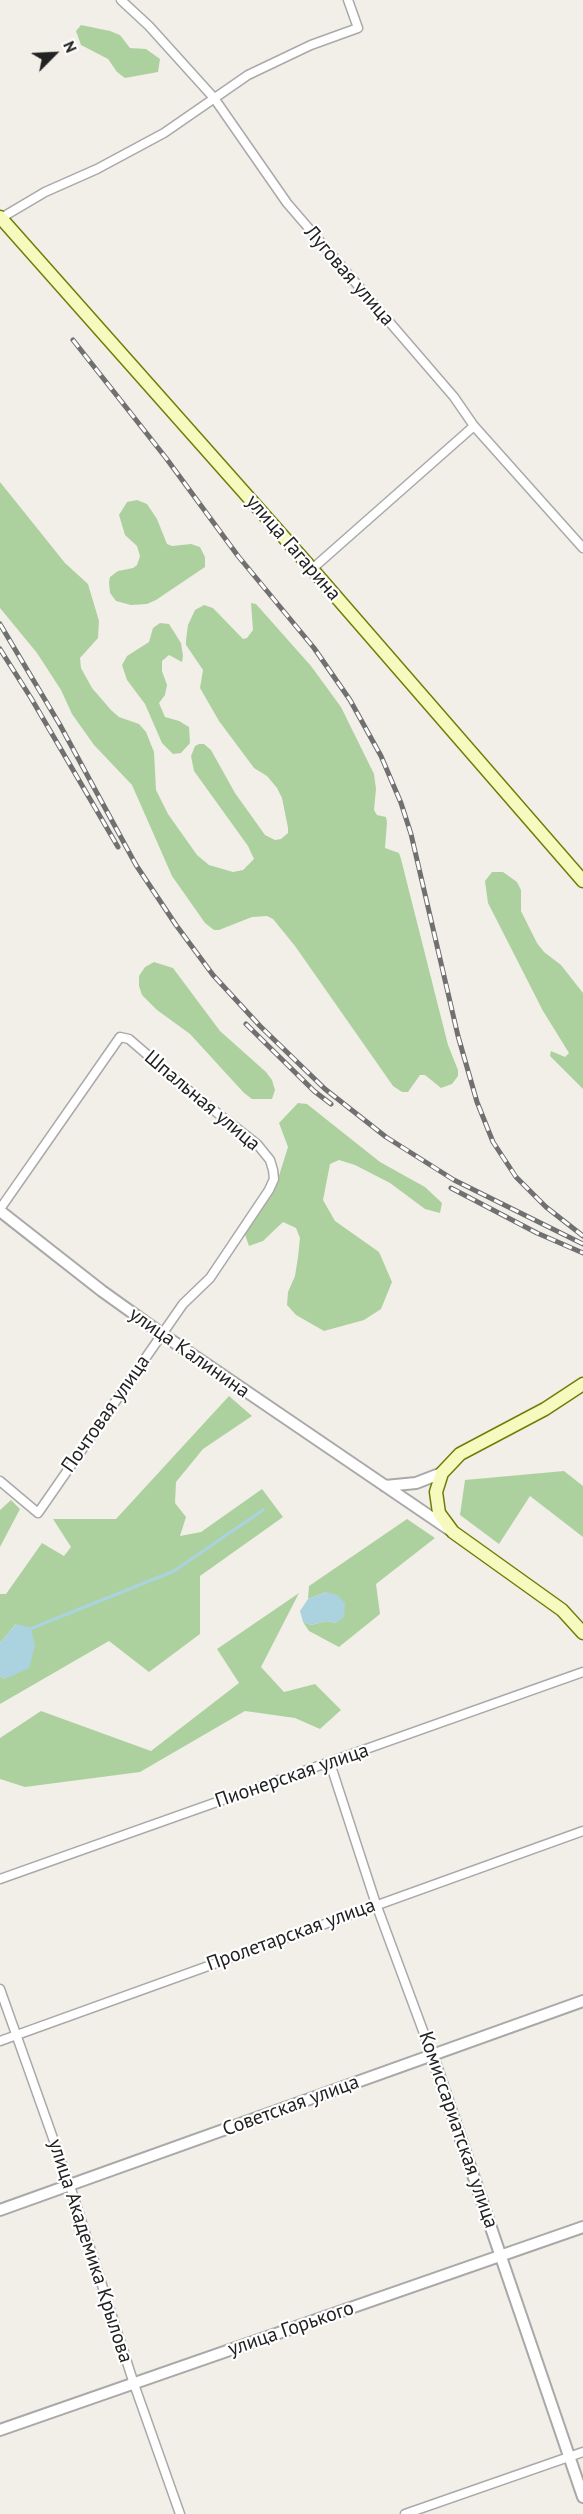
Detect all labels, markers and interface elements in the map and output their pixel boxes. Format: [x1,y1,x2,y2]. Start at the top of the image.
north arrow [24,24,84,84]
text: N [59,38,82,56]
street label: Луговая улица [299,221,399,331]
street label: улица Гагарина [240,490,346,606]
street label: Шпальная улица [139,1046,265,1156]
street label: улица Калинина [124,1303,254,1403]
street label: Почтовая улица [57,1351,155,1477]
street label: Пионерская улица [212,1738,372,1814]
street label: Пролетарская улица [203,1893,379,1977]
street label: Комиссариатская улица [413,2028,503,2232]
street label: Советская улица [219,2070,363,2142]
street label: улица Академика Крылова [42,2136,138,2366]
street label: улица Горького [225,2296,357,2362]

